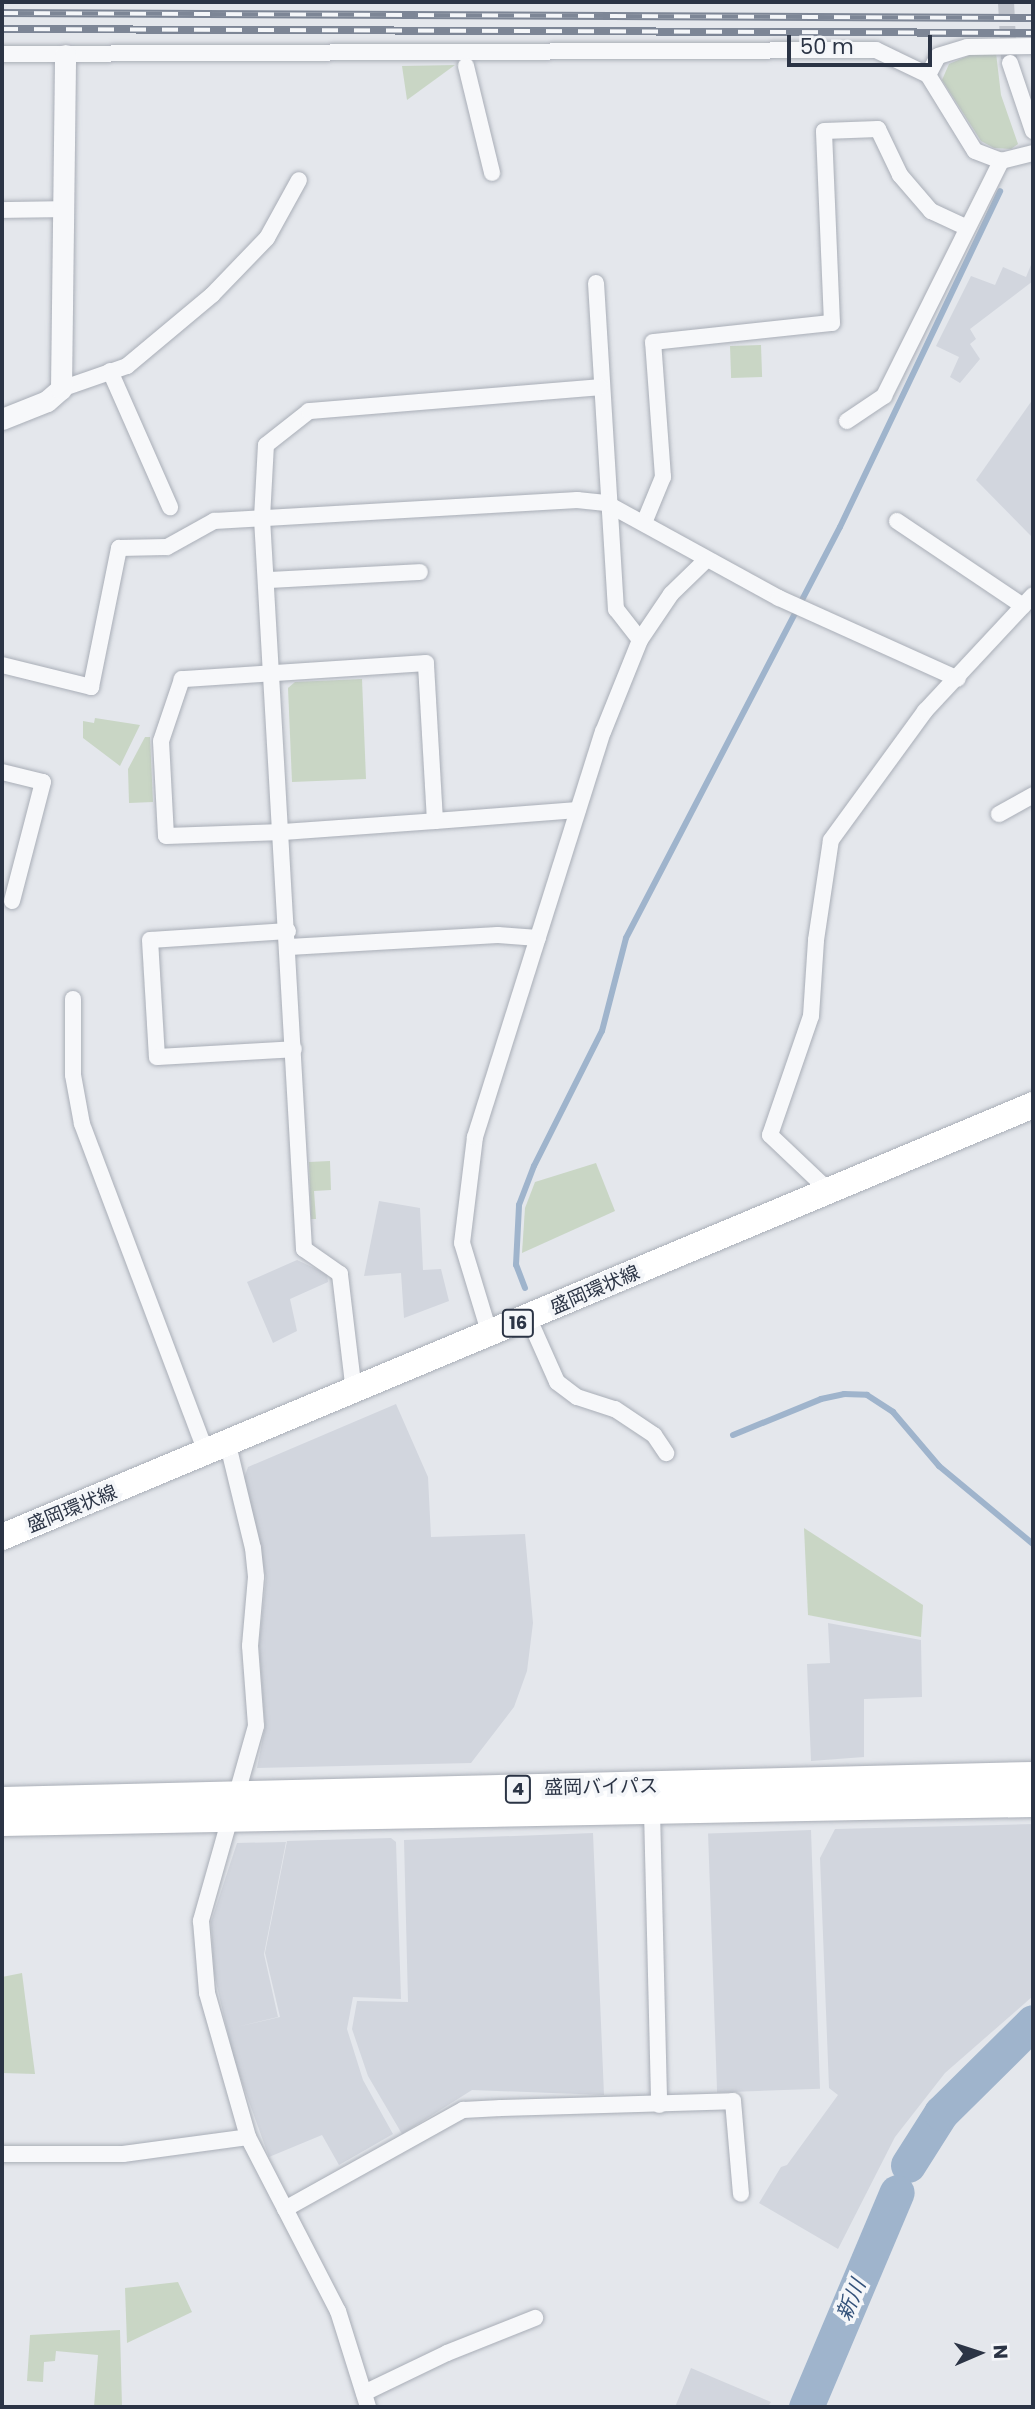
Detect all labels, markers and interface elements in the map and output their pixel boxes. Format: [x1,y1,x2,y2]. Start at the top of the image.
scale bar [790,21,935,65]
text: 50 m [800,32,854,61]
street label: 盛岡環状線 [547,1261,643,1319]
road number: 16 [500,1308,536,1338]
street label: 盛岡環状線 [24,1481,120,1537]
road number: 4 [504,1774,532,1804]
street label: 盛岡バイパス [544,1775,658,1799]
water label: 新川 [831,2276,871,2324]
north arrow [944,2318,1014,2388]
text: N [987,2344,1014,2360]

